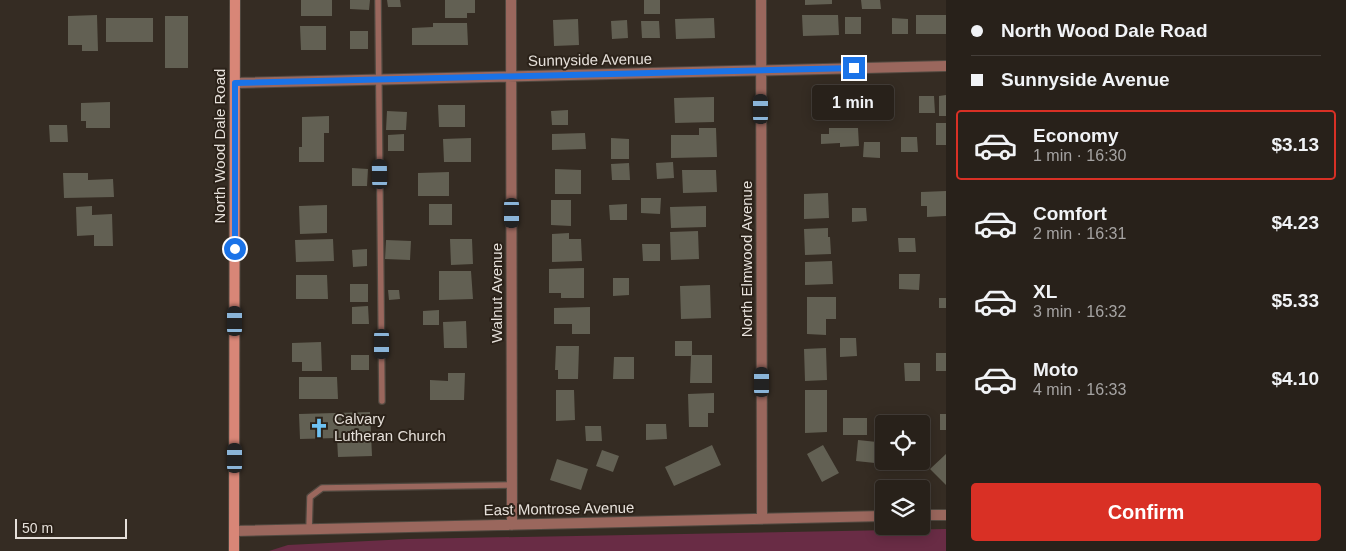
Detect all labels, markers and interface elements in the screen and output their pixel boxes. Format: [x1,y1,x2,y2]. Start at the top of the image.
text: North Wood Dale Road [1001,20,1208,41]
street label: Sunnyside Avenue [528,50,652,69]
route end [843,57,865,79]
street label: North Wood Dale Road [211,69,228,223]
text: Sunnyside Avenue [1001,69,1170,90]
callout: 1 min [813,86,895,120]
car [753,94,768,124]
text: 1 min [832,94,874,111]
icon: car [973,123,1018,168]
text: Economy [1033,125,1119,146]
text: $3.13 [1271,134,1319,155]
text: 1 min · 16:30 [1033,147,1126,164]
car [372,159,387,189]
street label: North Elmwood Avenue [738,181,755,337]
car [504,198,519,228]
icon: car [973,201,1018,246]
text: Comfort [1033,203,1107,224]
text: $4.23 [1271,212,1319,233]
text: 2 min · 16:31 [1033,225,1126,242]
route start [224,238,246,260]
street label: Walnut Avenue [488,243,505,343]
icon: car [973,279,1018,324]
text: XL [1033,281,1057,302]
text: $5.33 [1271,290,1319,311]
text: 3 min · 16:32 [1033,303,1126,320]
car [227,306,242,336]
car [374,329,389,359]
icon: car [973,357,1018,402]
text: Moto [1033,359,1078,380]
car [754,367,769,397]
text: $4.10 [1271,368,1319,389]
text: 4 min · 16:33 [1033,381,1126,398]
place label: Calvary Lutheran Church [334,410,446,444]
map controls [875,415,930,535]
button: locate [875,415,930,470]
church icon: Calvary Lutheran Church [308,417,330,439]
car [227,443,242,473]
button: layers [875,480,930,535]
button: Confirm [971,483,1321,541]
street label: East Montrose Avenue [484,499,634,518]
scale bar [15,516,128,539]
text: 50 m [22,520,53,536]

